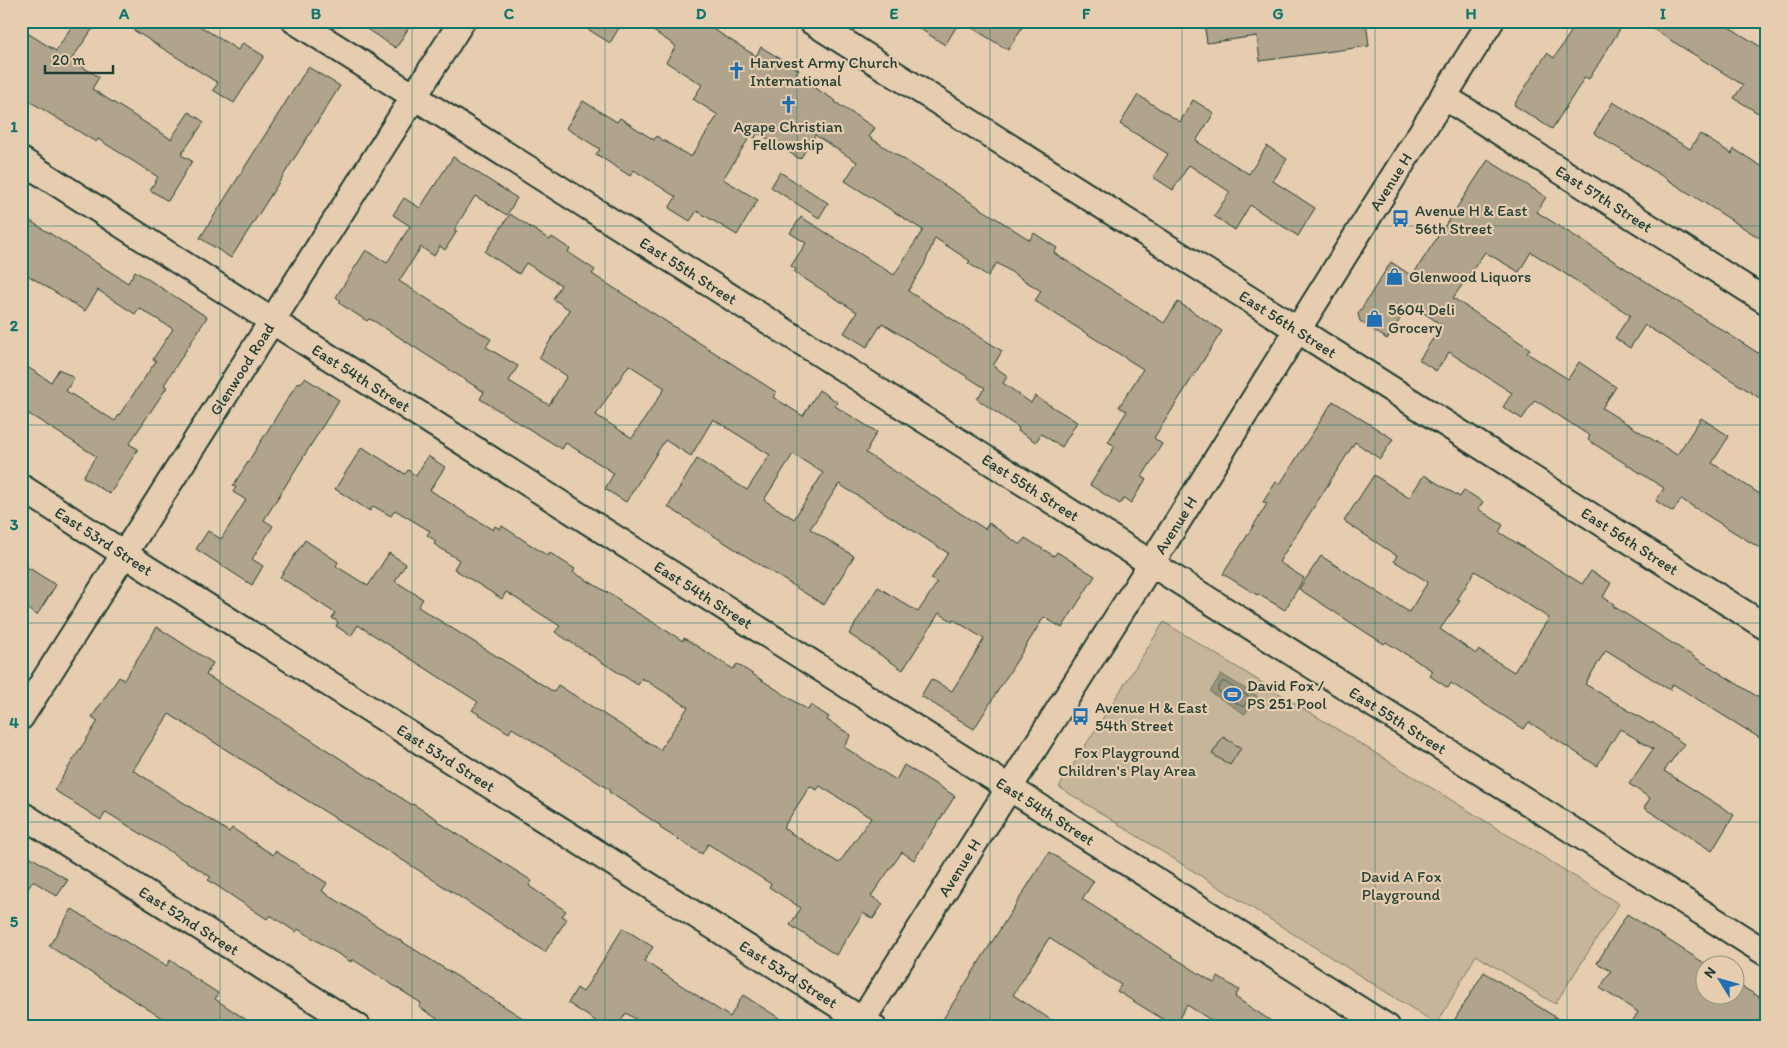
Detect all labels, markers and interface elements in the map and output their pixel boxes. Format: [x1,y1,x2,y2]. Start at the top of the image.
text: A [118,4,130,23]
text: B [311,4,322,23]
text: C [504,4,515,23]
text: D [696,4,707,23]
text: E [890,4,899,23]
text: F [1082,4,1091,23]
text: G [1272,4,1284,23]
text: H [1465,4,1477,23]
text: I [1660,4,1666,23]
scale bar [45,42,112,74]
text: 20 m [52,51,86,69]
place label: Harvest Army Church International [750,53,898,90]
church icon: Harvest Army Church International [726,61,746,81]
church icon: Agape Christian Fellowship [778,95,798,115]
text: 1 [10,117,18,136]
place label: Agape Christian Fellowship [733,117,843,154]
street label: Avenue H [1365,149,1416,214]
street label: East 57th Street [1552,161,1656,236]
place label: Avenue H & East 56th Street [1415,201,1528,238]
bus stop icon: Avenue H & East 56th Street [1391,209,1411,229]
street label: East 55th Street [636,233,741,308]
shop icon: Glenwood Liquors [1385,266,1405,286]
place label: Glenwood Liquors [1409,267,1531,286]
street label: East 56th Street [1236,286,1340,362]
place label: 5604 Deli Grocery [1388,300,1455,337]
shop icon: 5604 Deli Grocery [1364,308,1384,328]
text: 2 [10,316,19,335]
street label: Glenwood Road [205,319,278,419]
street label: East 54th Street [309,339,414,416]
street label: East 55th Street [979,449,1083,525]
street label: Avenue H [1150,492,1201,557]
street label: East 53rd Street [52,502,156,579]
street label: East 56th Street [1578,503,1682,579]
text: 3 [10,515,19,534]
street label: East 54th Street [651,556,756,632]
place label: David Fox / PS 251 Pool [1247,676,1327,713]
street label: East 55th Street [1346,682,1450,758]
sports icon: David Fox / PS 251 Pool [1223,684,1243,704]
place label: Avenue H & East 54th Street [1095,698,1208,735]
bus stop icon: Avenue H & East 54th Street [1071,706,1091,726]
text: 4 [9,713,19,732]
street label: East 53rd Street [394,719,499,796]
park label: Fox Playground Children's Play Area [1058,743,1197,780]
street label: East 54th Street [993,773,1098,849]
street label: Avenue H [934,835,984,900]
park label: David A Fox Playground [1361,867,1441,904]
street label: East 52nd Street [136,882,243,959]
text: 5 [10,912,19,931]
street label: East 53rd Street [736,936,841,1012]
north arrow [1694,956,1744,1006]
text: N [1700,964,1720,981]

